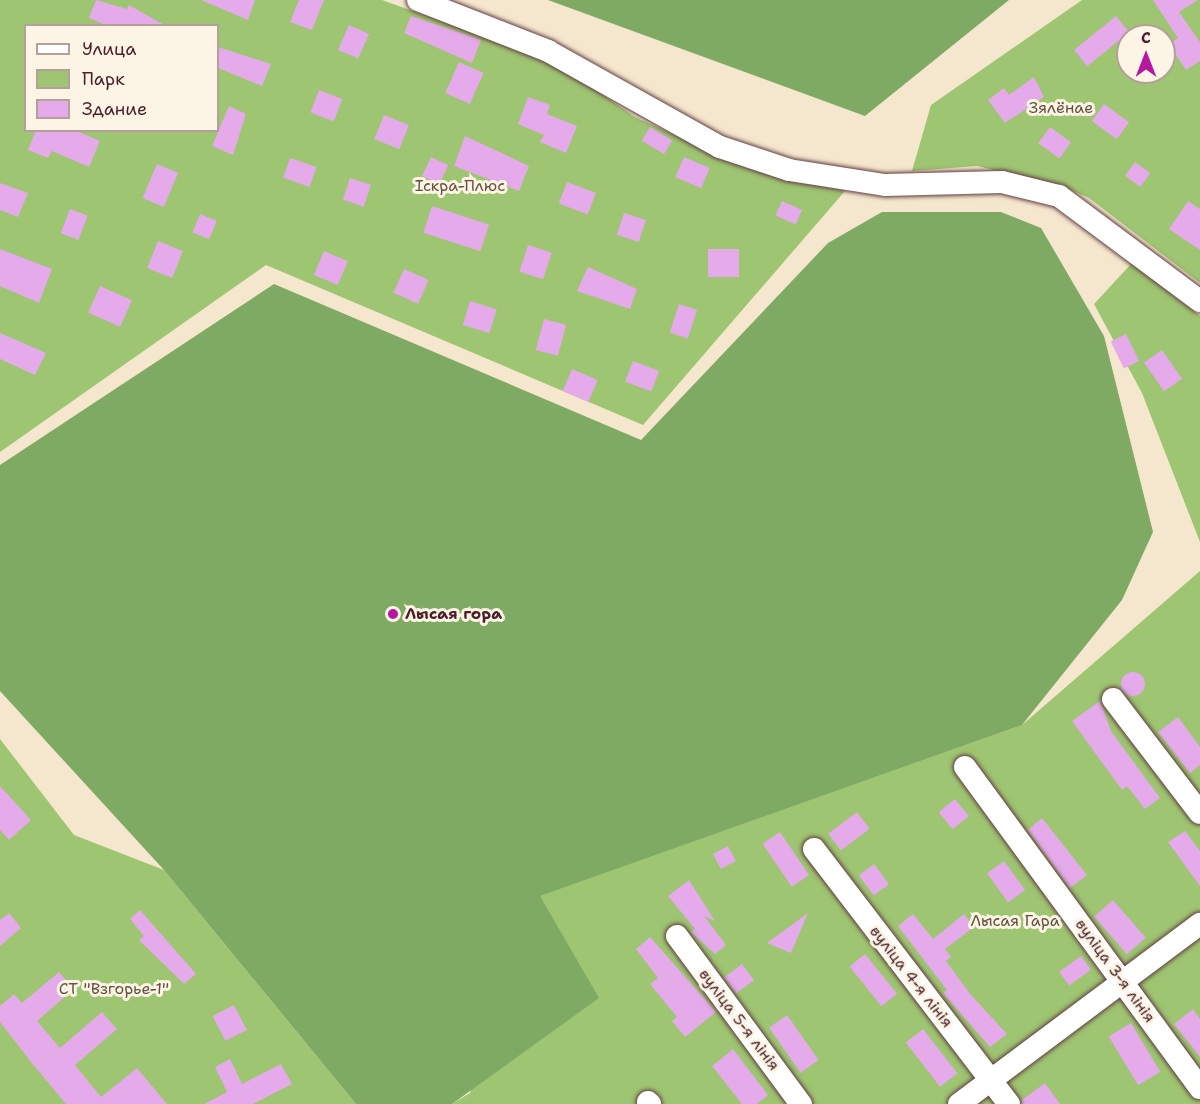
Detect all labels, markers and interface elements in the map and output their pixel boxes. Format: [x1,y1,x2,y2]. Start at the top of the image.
legend [24,24,219,132]
north arrow [1116,24,1176,84]
text: С [1141,27,1151,48]
text: Улица [82,37,136,61]
text: Парк [82,67,125,91]
text: Здание [82,97,147,121]
park label: Зялёнае [1029,98,1093,118]
park label: Іскра-Плюс [415,176,505,196]
place label: Лысая гора [405,604,502,624]
marker: Лысая гора [386,607,400,621]
park label: Лысая Гара [970,911,1060,931]
street label: вуліца 3-я лінія [1071,915,1159,1027]
street label: вуліца 4-я лінія [865,922,957,1032]
street label: вуліца 5-я лінія [695,965,783,1075]
park label: СТ "Взгорье-1" [59,979,169,999]

